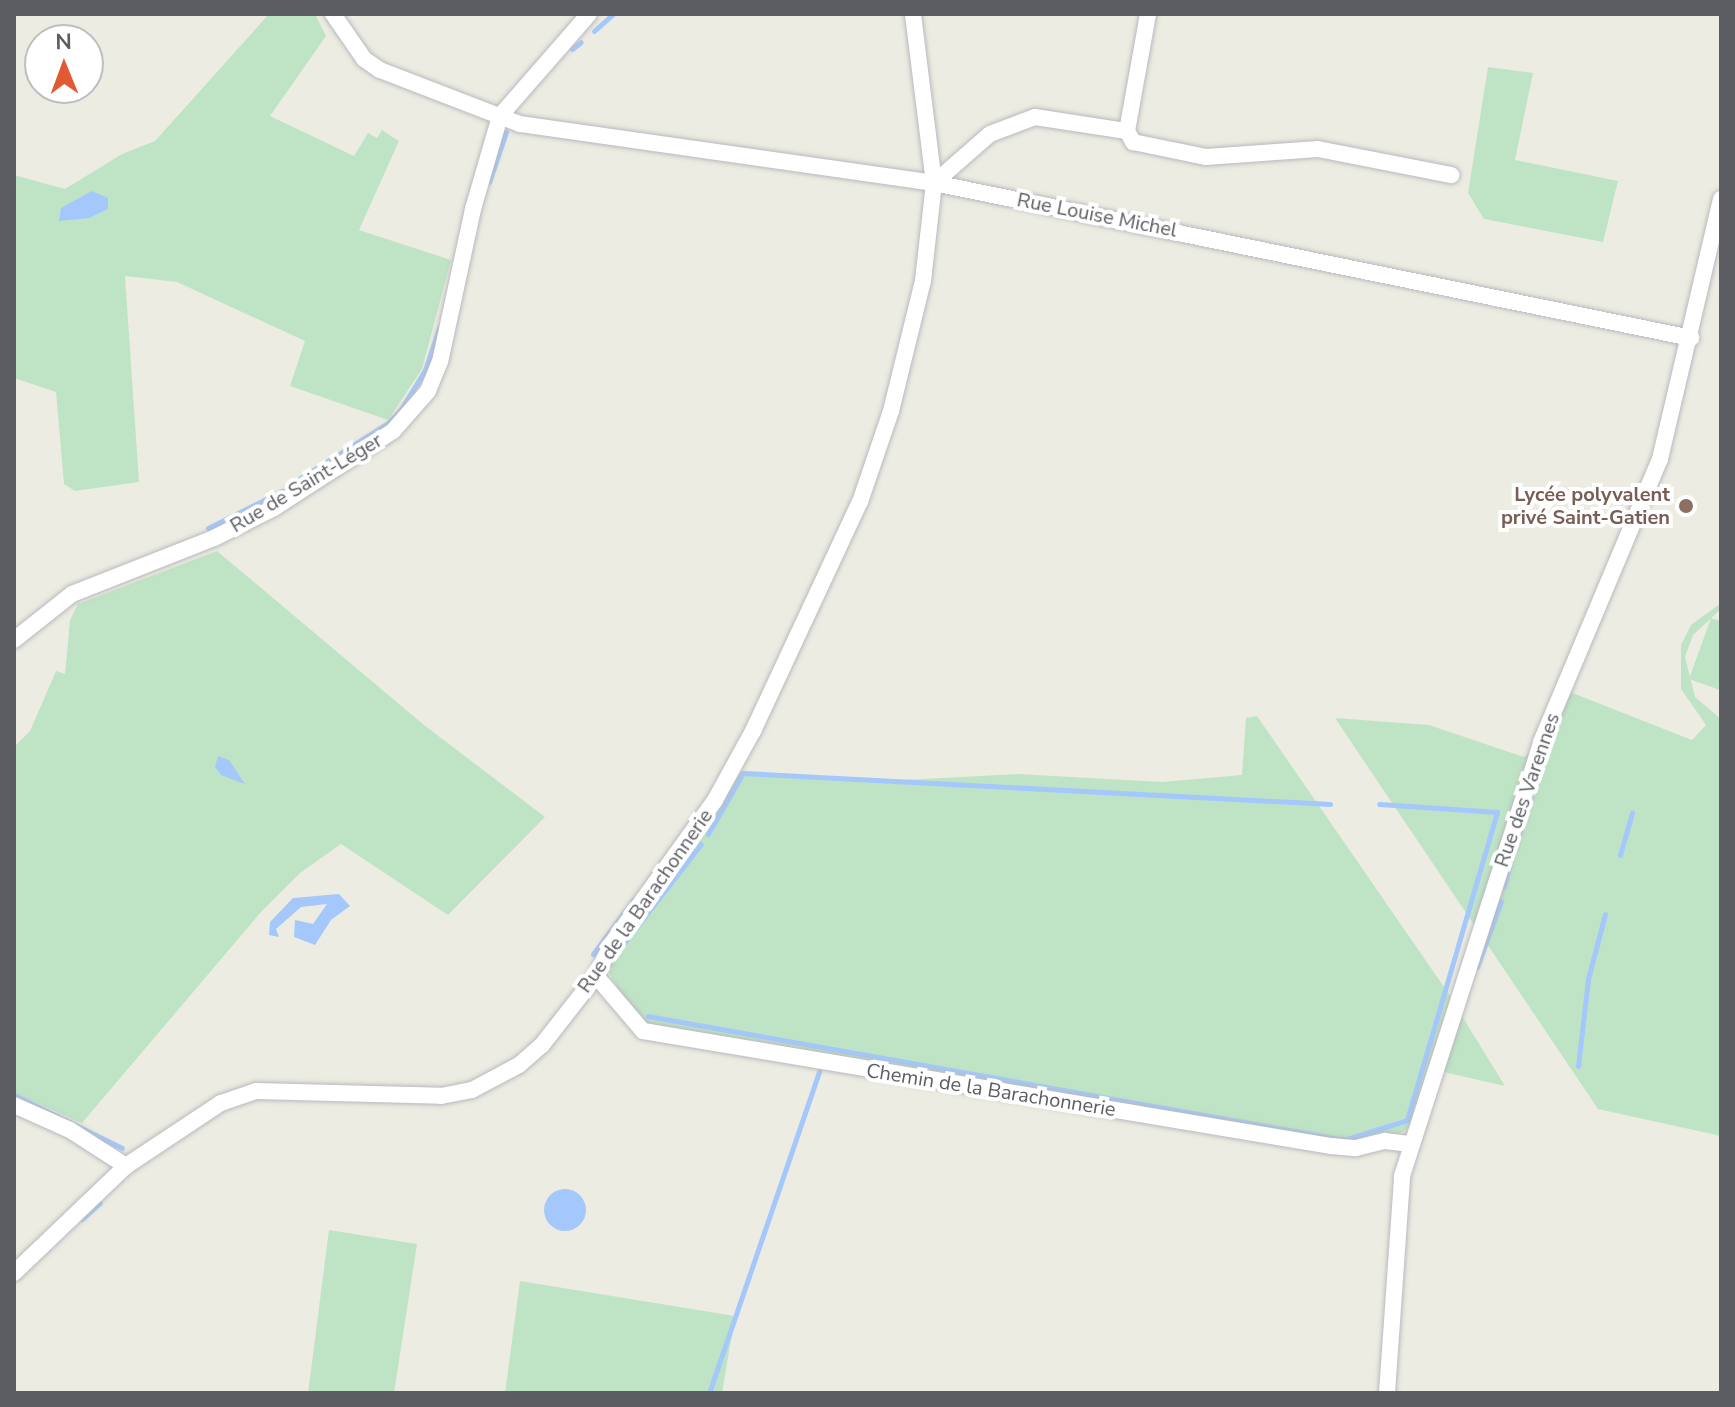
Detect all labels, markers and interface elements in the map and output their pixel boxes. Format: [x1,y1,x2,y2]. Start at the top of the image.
north arrow [24,24,104,104]
text: N [55,27,72,57]
street label: Rue Louise Michel [1015,188,1179,242]
street label: Rue de Saint-Léger [226,428,386,538]
place label: Lycée polyvalent privé Saint-Gatien [1501,482,1670,529]
marker: Lycée polyvalent privé Saint-Gatien [1677,497,1695,515]
street label: Rue des Varennes [1489,710,1565,870]
street label: Rue de la Barachonnerie [572,805,718,997]
street label: Chemin de la Barachonnerie [865,1058,1117,1122]

